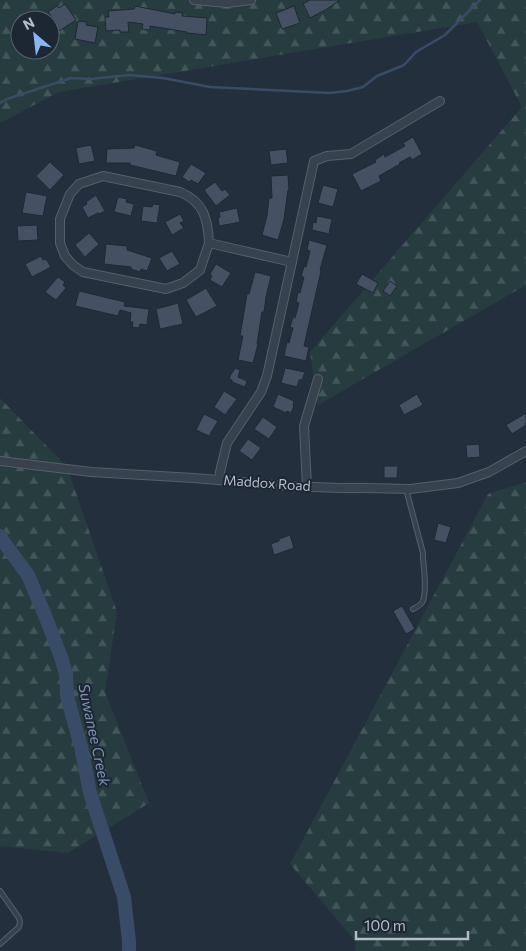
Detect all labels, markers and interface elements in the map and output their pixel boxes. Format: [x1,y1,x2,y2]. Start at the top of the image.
north arrow [10,10,60,60]
text: N [20,13,37,33]
street label: Maddox Road [223,471,311,494]
water label: Suwanee Creek [75,682,115,788]
scale bar [356,908,468,940]
text: 100 m [364,916,406,934]

